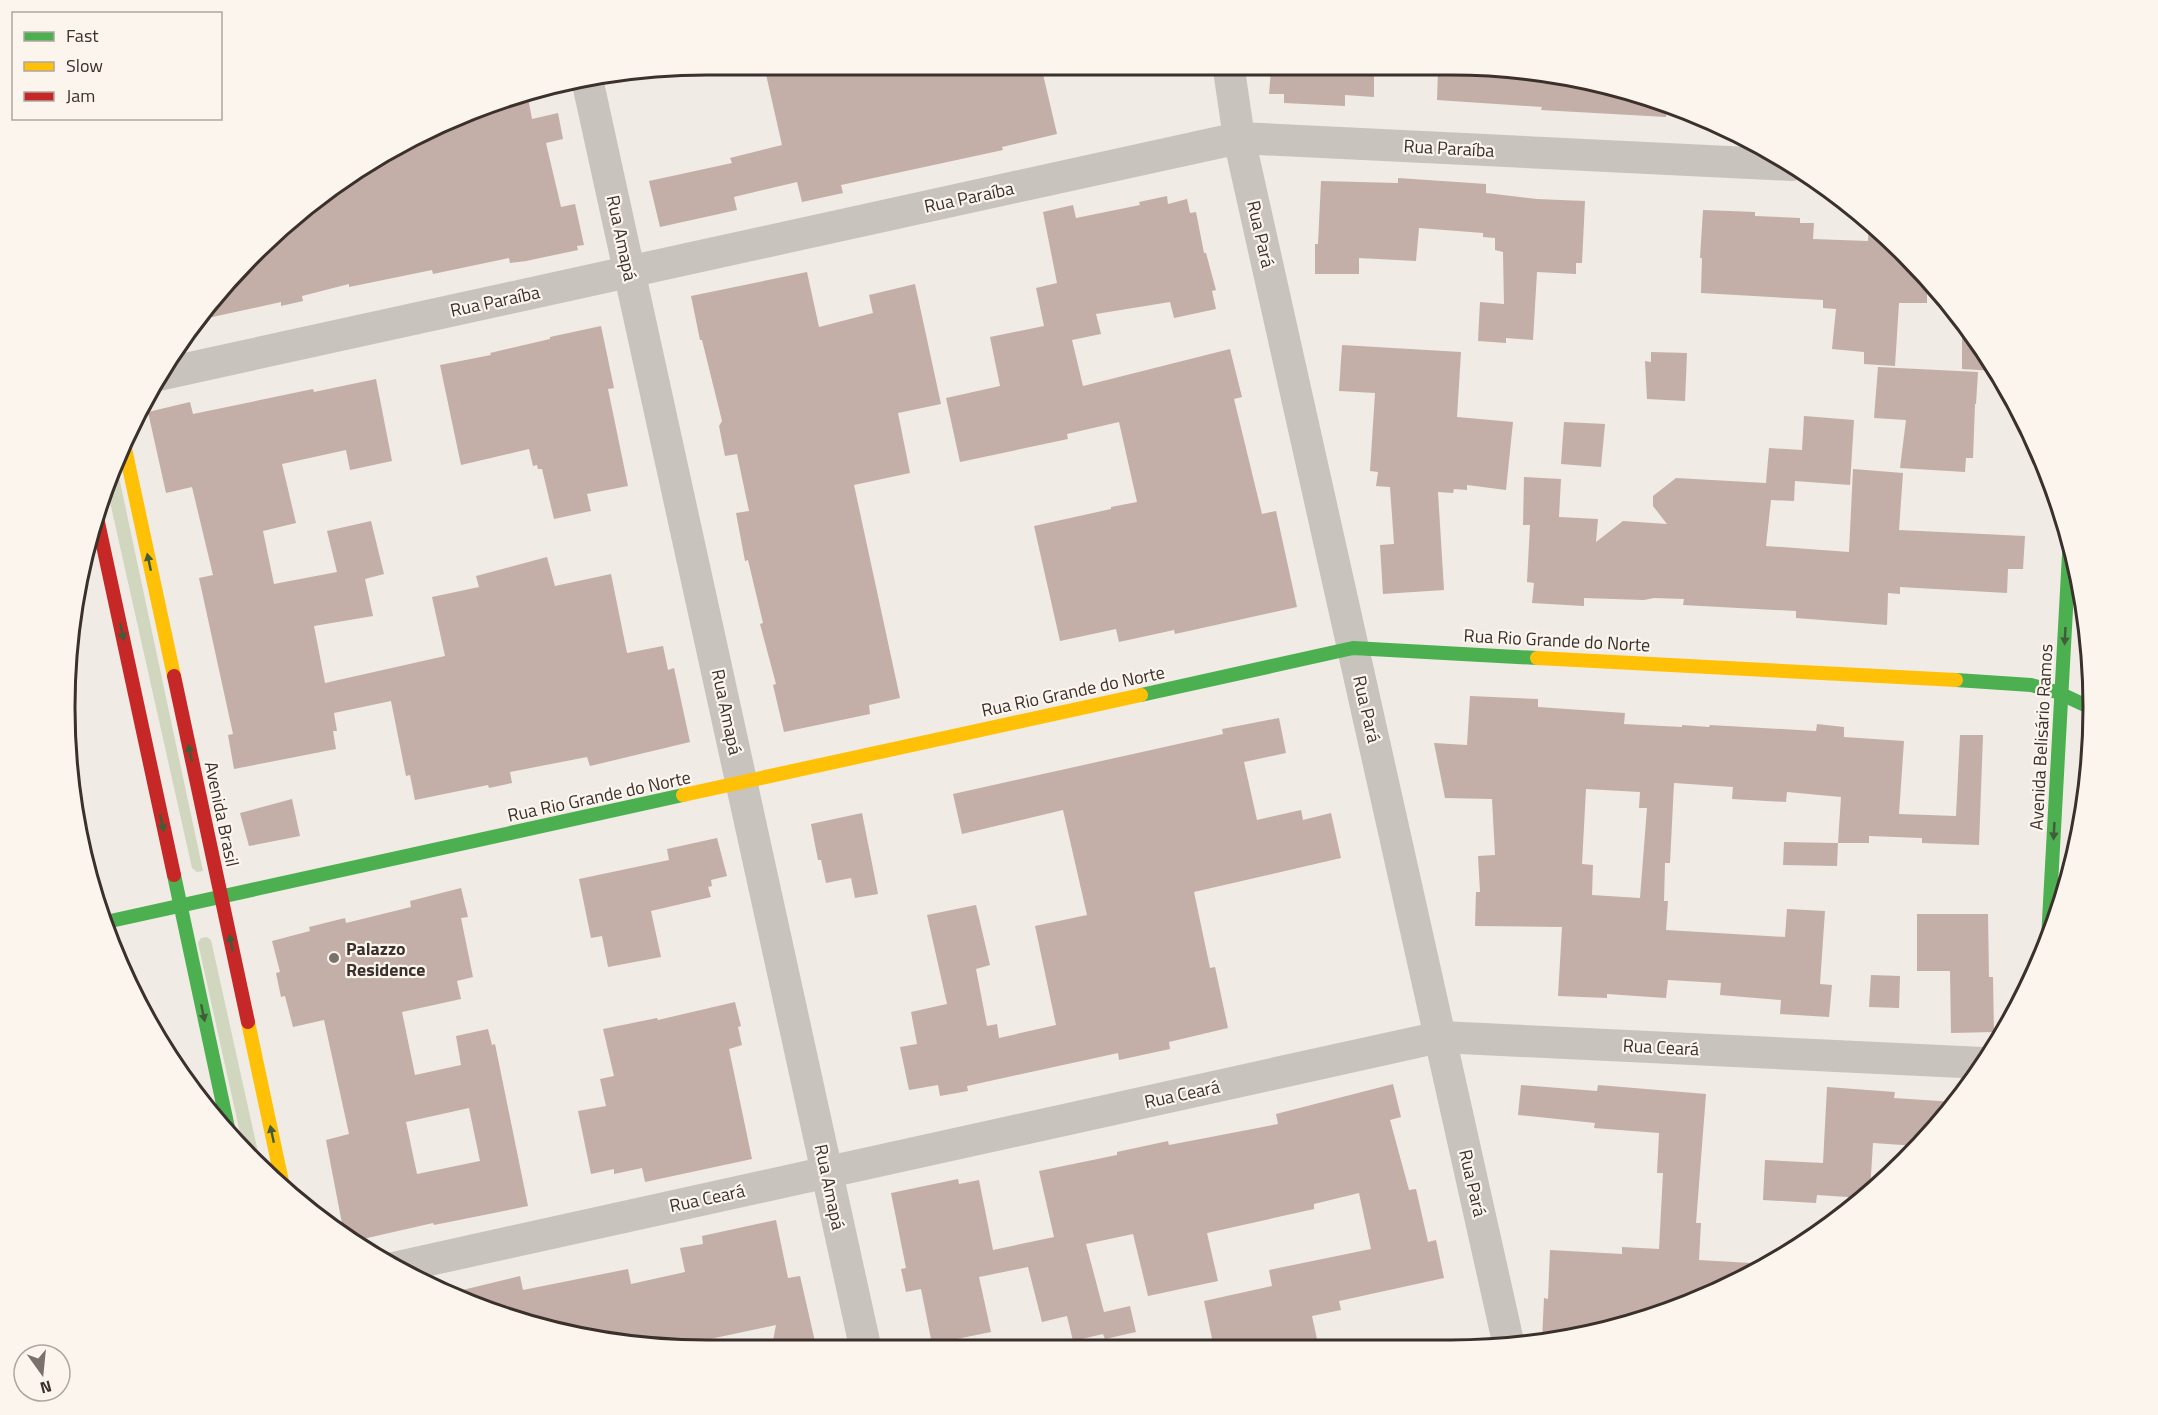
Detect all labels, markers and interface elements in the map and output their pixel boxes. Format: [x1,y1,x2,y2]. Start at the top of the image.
legend [12,12,222,120]
text: Fast [66,22,99,49]
text: Slow [66,52,103,79]
text: Jam [66,82,95,109]
street label: Rua Paraíba [1403,132,1495,164]
street label: Rua Paraíba [922,174,1016,220]
street label: Rua Amapá [600,193,644,283]
street label: Rua Pará [1240,198,1282,270]
street label: Rua Paraíba [448,278,542,324]
one-way arrow [144,552,153,571]
street label: Rua Rio Grande do Norte [1463,622,1651,658]
one-way arrow [117,623,127,641]
one-way arrow [2060,627,2069,646]
street label: Avenida Belisário Ramos [2023,643,2059,831]
street label: Rua Rio Grande do Norte [979,658,1167,724]
street label: Rua Amapá [705,667,749,757]
street label: Rua Pará [1346,673,1388,745]
one-way arrow [185,743,194,762]
street label: Avenida Brasil [198,759,246,869]
street label: Rua Rio Grande do Norte [505,763,693,829]
one-way arrow [158,813,168,832]
one-way arrow [2050,822,2059,841]
one-way arrow [226,934,235,953]
place label: Palazzo Residence [346,935,426,983]
marker: Palazzo Residence [327,951,341,965]
one-way arrow [199,1004,208,1023]
street label: Rua Ceará [1622,1032,1700,1062]
street label: Rua Ceará [1142,1073,1222,1115]
one-way arrow [266,1125,276,1143]
street label: Rua Amapá [808,1142,852,1232]
street label: Rua Pará [1452,1147,1494,1219]
street label: Rua Ceará [667,1177,747,1219]
north arrow [12,1343,72,1403]
text: N [37,1374,54,1401]

